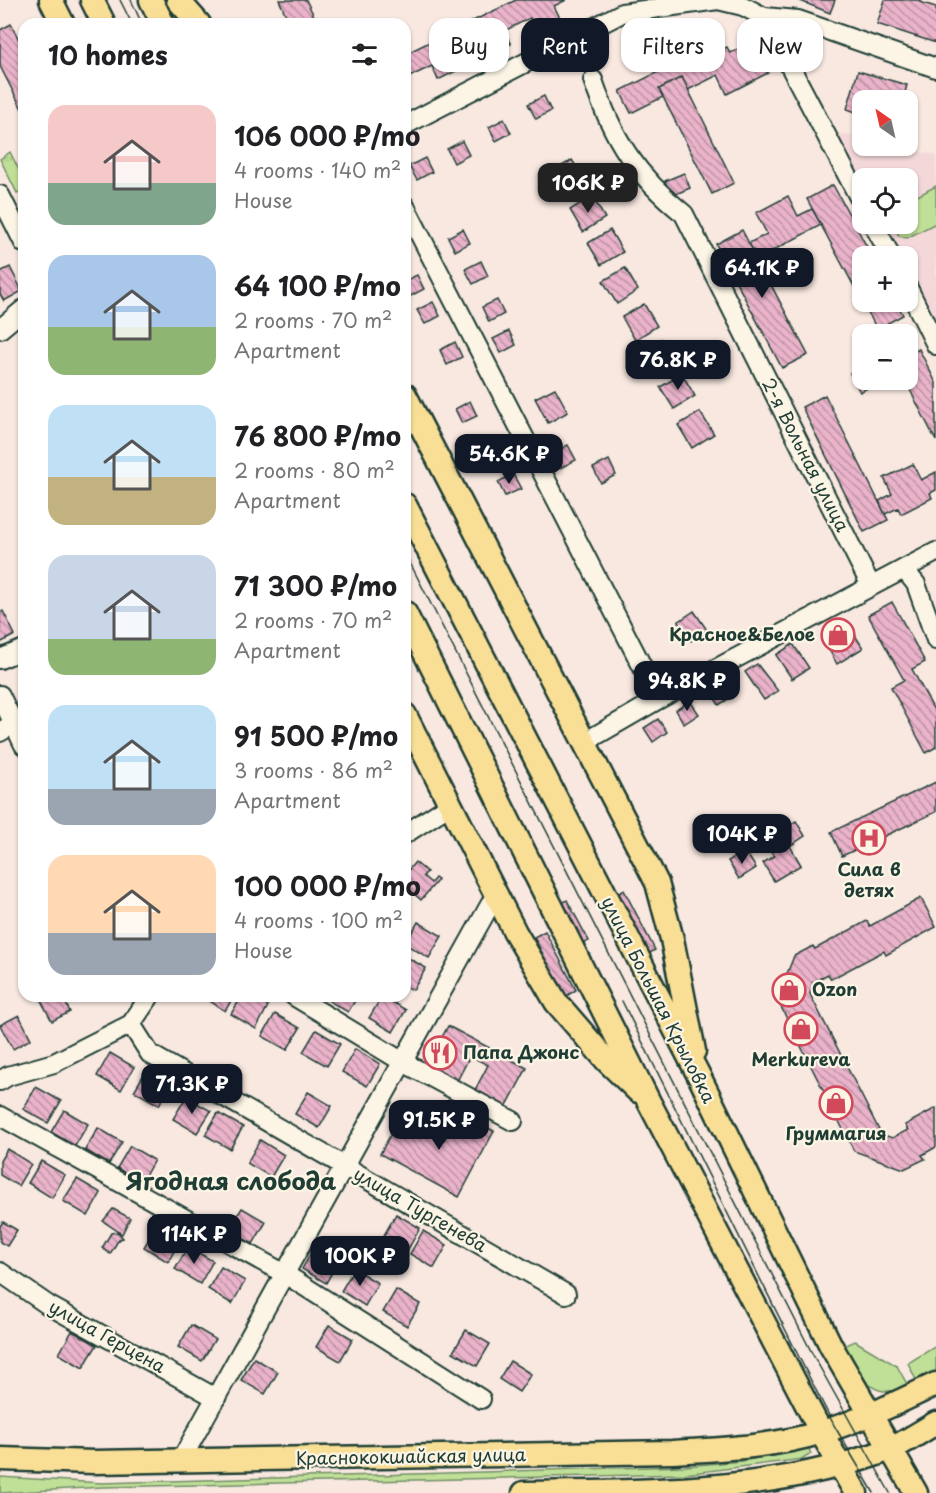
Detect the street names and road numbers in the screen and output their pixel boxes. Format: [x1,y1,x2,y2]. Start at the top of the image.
street label: 2-я Вольная улица [756,373,857,537]
street label: улица Большая Крыловка [595,891,724,1108]
street label: улица Тургенева [349,1159,493,1258]
street label: улица Герцена [44,1292,172,1379]
street label: Краснококшайская улица [296,1440,527,1471]

